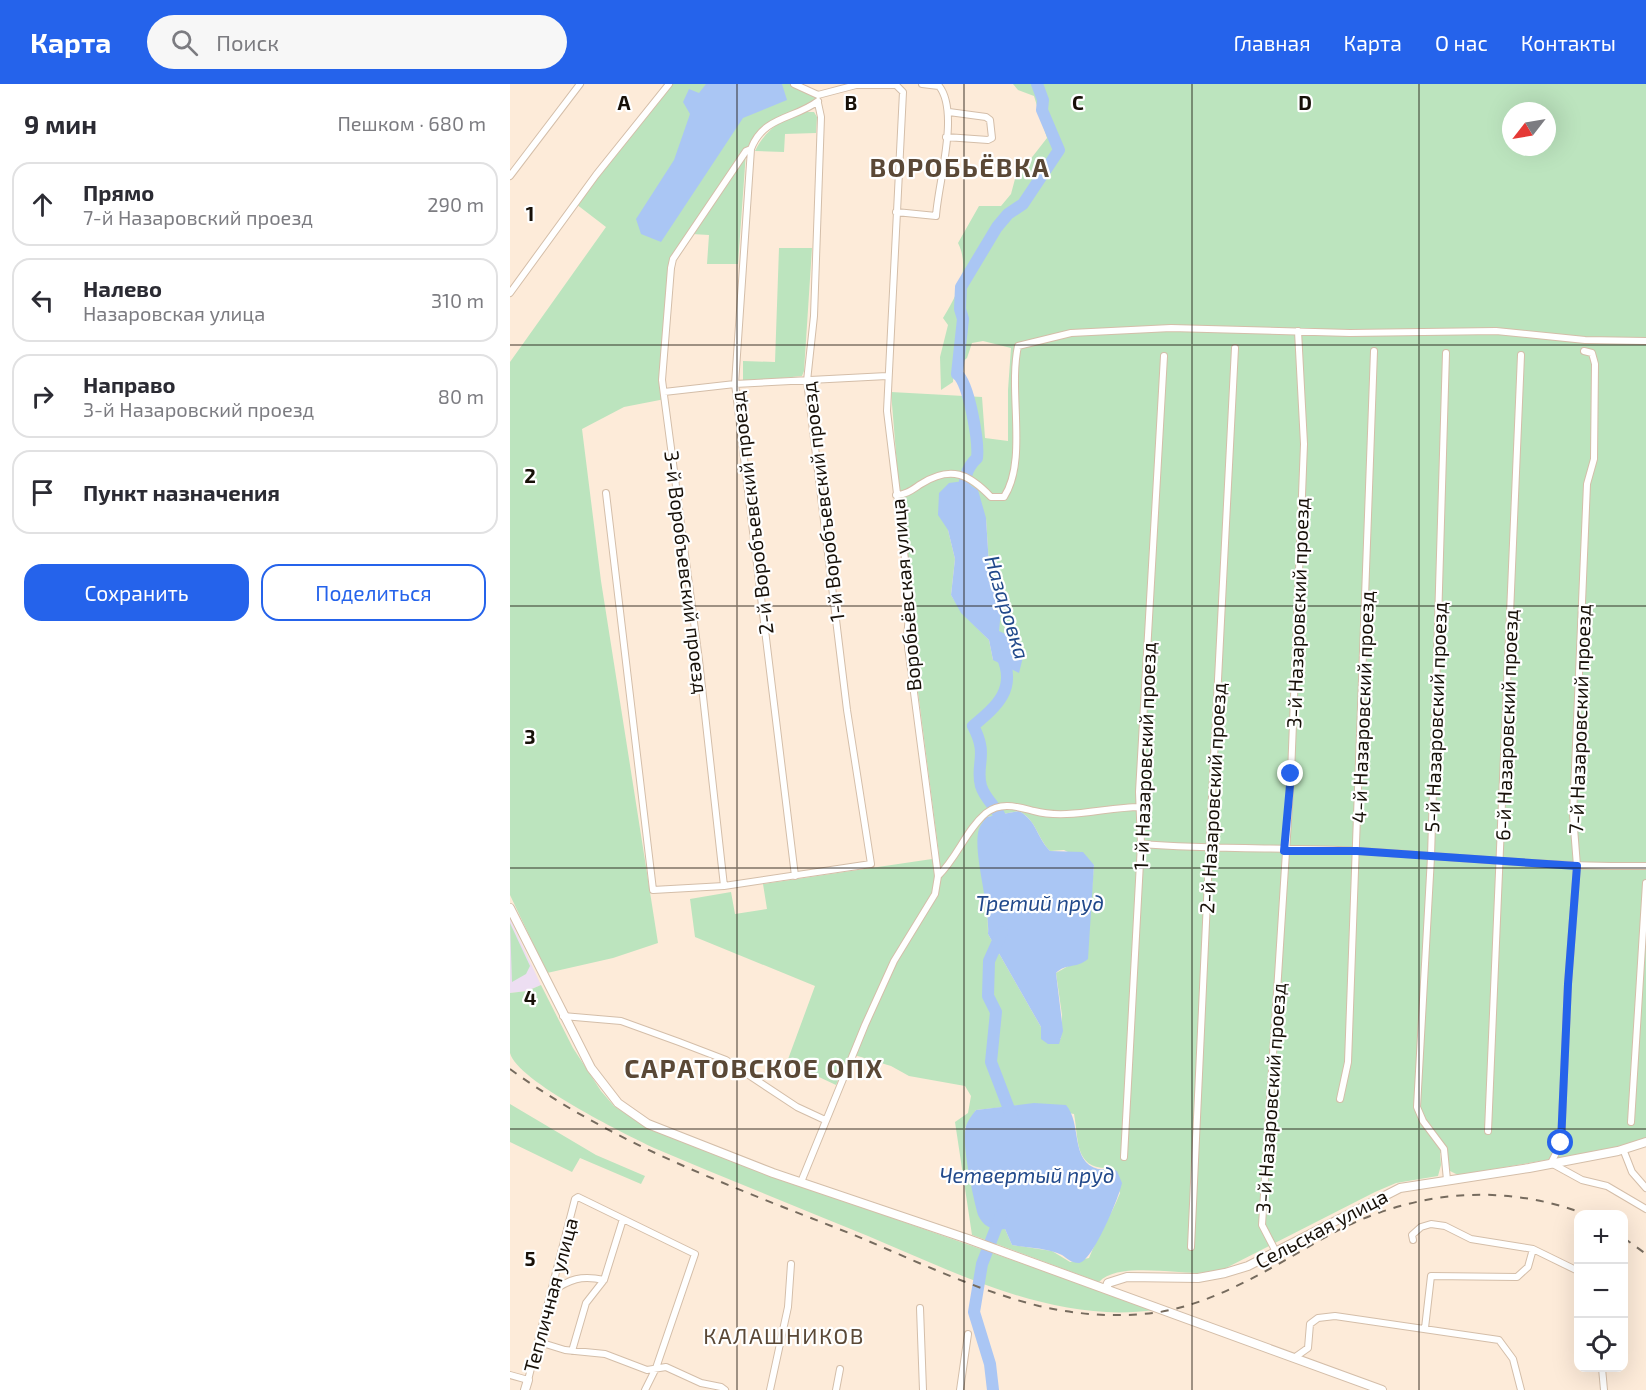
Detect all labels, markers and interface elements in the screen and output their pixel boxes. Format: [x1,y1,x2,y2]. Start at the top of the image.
search box [147,15,567,69]
text: Карта [30,25,111,59]
icon: search [168,26,201,59]
text: Поиск [216,29,279,55]
text: Главная [1234,30,1311,55]
text: Карта [1344,30,1402,55]
text: О нас [1435,30,1488,55]
text: Контакты [1521,30,1616,55]
text: A [617,90,631,114]
text: B [845,90,857,114]
text: C [1072,90,1084,114]
text: D [1298,90,1312,114]
north arrow [1502,102,1556,156]
text: 9 мин [24,108,97,139]
text: Пешком · 680 m [337,111,486,135]
district label: ВОРОБЬЁВКА [869,151,1051,182]
text: Прямо [83,179,154,205]
icon: ahead [26,188,59,221]
text: 290 m [427,192,484,216]
text: 1 [526,201,534,225]
text: 7-й Назаровский проезд [83,205,313,229]
text: Налево [83,275,162,301]
icon: left [26,284,59,317]
text: 310 m [431,288,484,312]
text: Назаровская улица [83,301,265,325]
text: Направо [83,371,176,397]
icon: right [26,380,59,413]
street label: 1-й Воробъевский проезд [795,381,849,623]
text: 80 m [438,384,484,408]
street label: 2-й Воробъевский проезд [724,390,778,636]
text: 3-й Назаровский проезд [83,397,314,421]
street label: 3-й Воробъевский проезд [660,449,714,695]
text: 2 [524,463,536,487]
icon: arrive [26,476,59,509]
text: Пункт назначения [83,479,280,505]
street label: 3-й Назаровский проезд [1281,497,1313,729]
street label: Воробьёвская улица [885,498,926,692]
water label: Назаровка [980,552,1036,662]
button: Сохранить [24,564,249,621]
button: Поделиться [261,564,486,621]
street label: 4-й Назаровский проезд [1346,590,1378,824]
street label: 5-й Назаровский проезд [1419,601,1451,833]
street label: 7-й Назаровский проезд [1563,604,1595,834]
street label: 6-й Назаровский проезд [1490,609,1522,841]
street label: 1-й Назаровский проезд [1128,642,1160,870]
street label: 2-й Назаровский проезд [1194,682,1230,914]
text: 3 [524,724,536,748]
route end [1277,760,1303,786]
water label: Третий пруд [976,890,1104,915]
street label: 3-й Назаровский проезд [1250,982,1290,1214]
text: 4 [524,985,537,1009]
district label: САРАТОВСКОЕ ОПХ [624,1052,884,1083]
route start [1547,1129,1573,1155]
water label: Четвертый пруд [939,1162,1115,1187]
street label: Сельская улица [1251,1183,1392,1274]
map controls [1574,1210,1628,1372]
button: + [1574,1210,1628,1264]
street label: Тепличная улица [518,1215,583,1375]
text: 5 [524,1246,536,1270]
button: − [1574,1264,1628,1318]
button: locate [1574,1318,1628,1372]
district label: КАЛАШНИКОВ [703,1322,865,1348]

